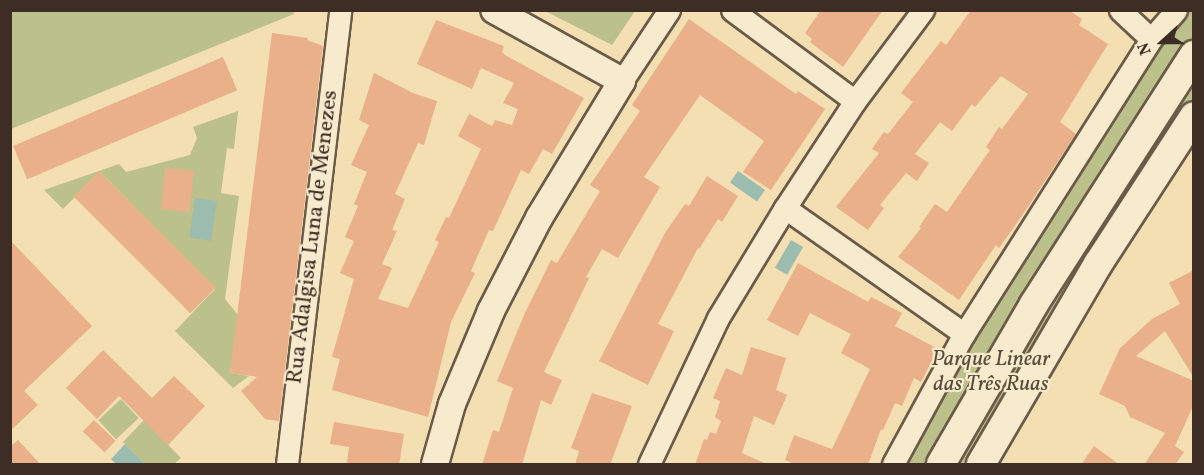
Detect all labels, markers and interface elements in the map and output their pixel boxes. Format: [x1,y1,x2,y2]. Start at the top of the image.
north arrow [1132,12,1192,72]
text: N [1133,39,1158,58]
street label: Rua Adalgisa Luna de Menezes [282,89,344,385]
park label: Parque Linear das Três Ruas [931,346,1051,398]

